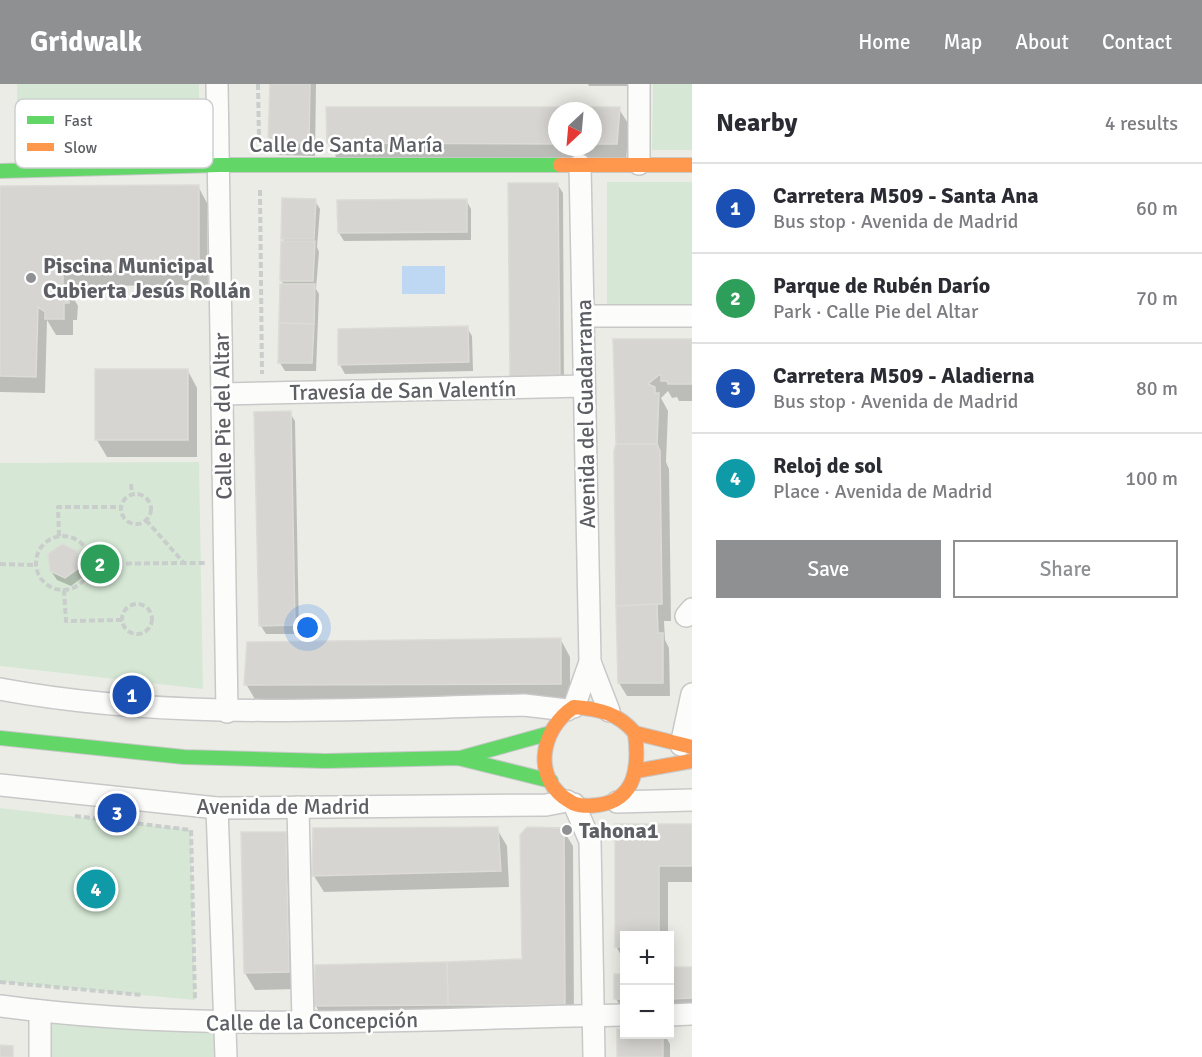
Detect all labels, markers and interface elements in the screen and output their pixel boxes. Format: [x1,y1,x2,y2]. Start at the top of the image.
text: Gridwalk [30,25,142,59]
text: Home [858,29,911,55]
text: Map [944,29,982,55]
text: About [1015,29,1069,55]
text: Contact [1102,29,1172,55]
legend [15,99,213,168]
north arrow [548,102,602,156]
text: Nearby [716,107,797,139]
text: Fast [64,111,93,131]
text: 4 results [1105,111,1178,136]
street label: Calle de Santa María [249,131,443,158]
text: Slow [64,138,98,158]
text: Carretera M509 - Santa Ana [773,182,1039,209]
text: 1 [730,196,741,221]
text: 60 m [1136,196,1178,221]
text: Bus stop · Avenida de Madrid [773,209,1018,234]
place label: Piscina Municipal Cubierta Jesús Rollán [43,252,251,304]
marker: Piscina Municipal Cubierta Jesús Rollán [24,271,38,285]
text: Parque de Rubén Darío [773,272,990,299]
text: 2 [730,286,741,311]
text: 70 m [1136,286,1178,311]
street label: Avenida del Guadarrama [570,299,601,529]
text: Park · Calle Pie del Altar [773,299,978,324]
street label: Calle Pie del Altar [208,332,237,500]
text: Carretera M509 - Aladierna [773,362,1035,389]
street label: Travesía de San Valentín [289,375,517,406]
text: 3 [730,376,741,401]
text: 80 m [1136,376,1178,401]
text: Bus stop · Avenida de Madrid [773,389,1018,414]
text: Reloj de sol [773,452,883,479]
text: 4 [730,466,741,491]
text: 100 m [1125,466,1178,491]
text: Place · Avenida de Madrid [773,479,992,504]
button: Save [716,540,941,598]
button: Share [953,540,1178,598]
pin: 2 [80,542,120,586]
your location [293,613,322,642]
pin: 1 [112,672,152,718]
pin: 3 [98,790,136,836]
street label: Avenida de Madrid [196,793,370,820]
place label: Tahona1 [579,817,659,844]
marker: Tahona1 [560,823,574,837]
pin: 4 [76,866,116,912]
map controls [620,931,674,1039]
button: + [620,931,674,985]
button: − [620,985,674,1039]
street label: Calle de la Concepción [206,1006,418,1037]

